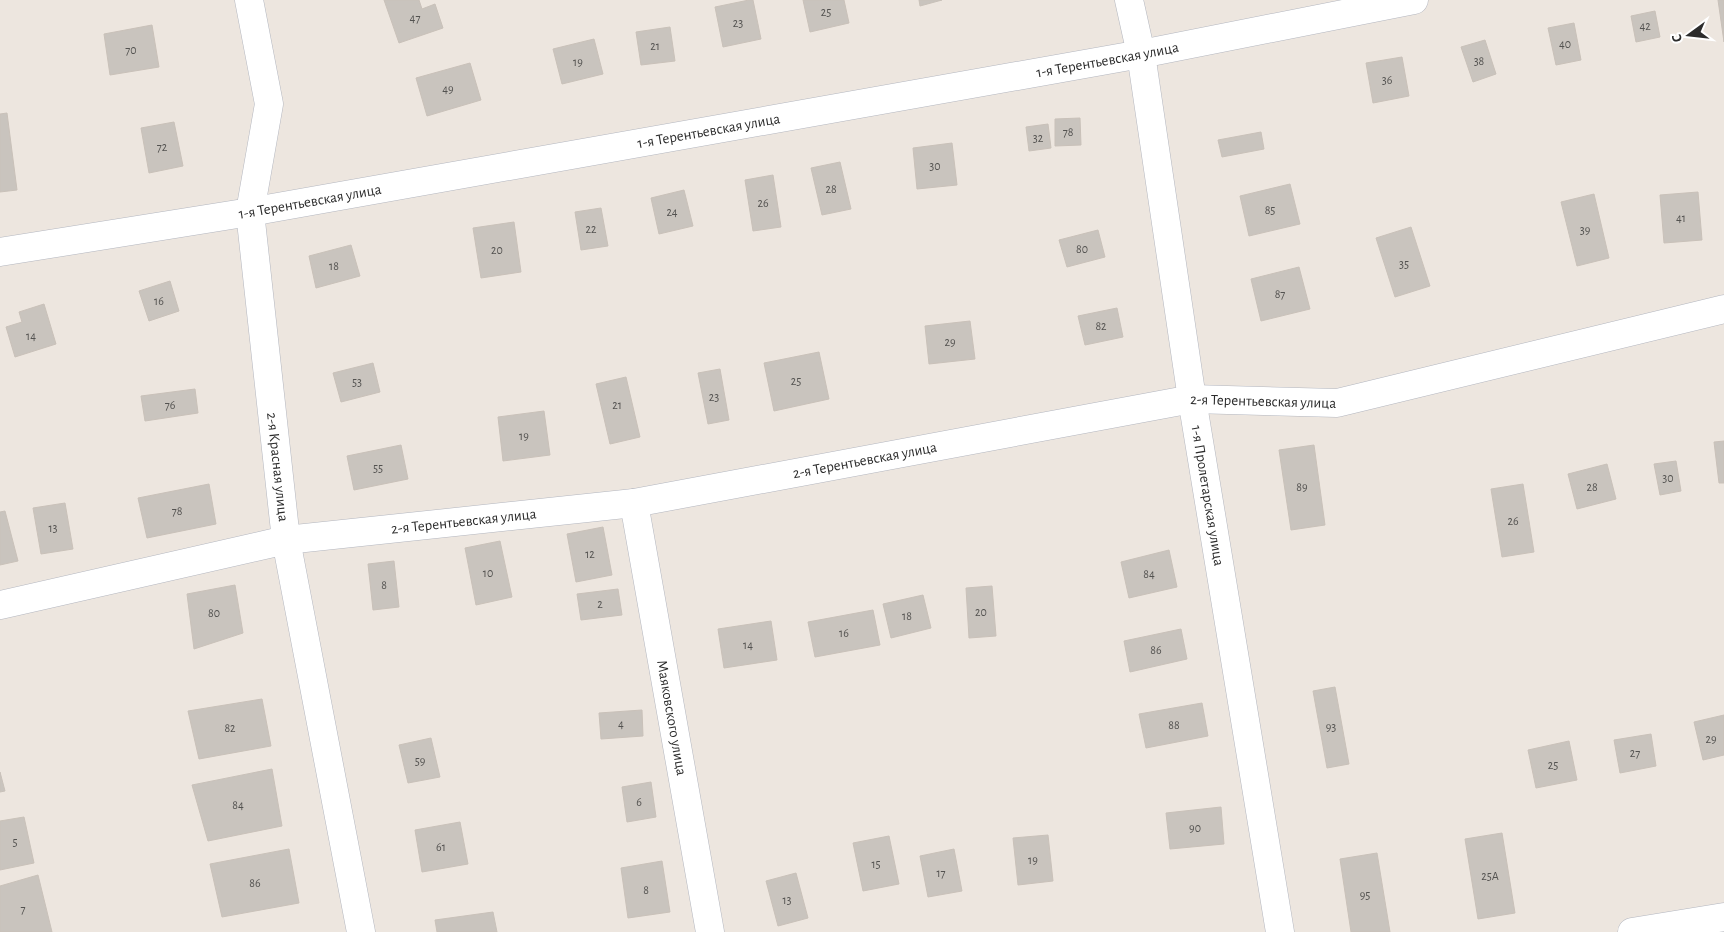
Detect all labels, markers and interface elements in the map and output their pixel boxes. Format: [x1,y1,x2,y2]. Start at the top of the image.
house number: 25 [821,6,831,18]
north arrow [1664,10,1714,60]
house number: 47 [410,12,420,24]
house number: 23 [733,17,743,29]
house number: 42 [1639,20,1651,32]
text: С [1670,32,1685,44]
house number: 40 [1559,38,1571,50]
house number: 21 [650,40,660,52]
street label: 1-я Терентьевская улица [1035,40,1180,80]
house number: 70 [125,44,137,56]
house number: 38 [1474,55,1485,67]
house number: 19 [573,56,583,68]
house number: 36 [1382,74,1393,86]
house number: 49 [442,83,454,95]
street label: 1-я Терентьевская улица [636,111,781,151]
house number: 78 [1063,126,1074,138]
house number: 32 [1033,132,1044,144]
house number: 72 [157,141,168,153]
house number: 30 [929,160,941,172]
street label: 1-я Терентьевская улица [238,182,383,222]
house number: 28 [825,183,837,195]
house number: 26 [757,197,769,209]
house number: 85 [1265,204,1275,216]
house number: 24 [666,206,678,218]
house number: 41 [1676,212,1686,224]
house number: 22 [586,223,597,235]
house number: 39 [1580,224,1591,236]
house number: 80 [1076,243,1088,255]
house number: 20 [491,244,503,256]
house number: 35 [1399,258,1409,270]
house number: 18 [329,260,339,272]
house number: 87 [1275,288,1285,300]
house number: 16 [154,295,164,307]
house number: 82 [1095,320,1107,332]
house number: 14 [26,330,36,342]
house number: 29 [944,336,956,348]
house number: 25 [791,375,801,387]
house number: 53 [352,376,362,388]
house number: 23 [709,391,719,403]
street label: 2-я Терентьевская улица [1190,392,1337,411]
house number: 76 [165,399,176,411]
house number: 21 [612,399,622,411]
street label: 2-я Красная улица [264,412,291,522]
street label: 1-я Пролетарская улица [1188,424,1226,567]
house number: 19 [519,430,529,442]
street label: 2-я Терентьевская улица [792,440,938,481]
house number: 55 [373,462,383,474]
house number: 30 [1662,472,1674,484]
house number: 89 [1296,481,1308,493]
house number: 28 [1586,481,1598,493]
house number: 78 [172,505,183,517]
street label: 2-я Терентьевская улица [390,506,537,537]
house number: 26 [1507,515,1519,527]
house number: 13 [48,522,58,534]
house number: 12 [585,548,595,560]
house number: 10 [483,567,493,579]
house number: 84 [1143,568,1155,580]
house number: 8 [381,579,387,591]
house number: 2 [597,598,603,610]
house number: 20 [975,606,987,618]
house number: 80 [208,607,220,619]
house number: 18 [902,610,912,622]
house number: 16 [839,627,849,639]
house number: 14 [743,639,753,651]
house number: 86 [1150,644,1162,656]
street label: Маяковского улица [654,659,689,777]
house number: 4 [618,718,624,730]
house number: 88 [1168,719,1180,731]
house number: 93 [1326,721,1336,733]
house number: 82 [224,722,236,734]
house number: 29 [1705,733,1717,745]
house number: 27 [1630,747,1640,759]
house number: 59 [415,755,426,767]
house number: 25 [1548,759,1558,771]
house number: 6 [636,796,642,808]
house number: 84 [232,799,244,811]
house number: 90 [1189,822,1201,834]
house number: 5 [12,836,18,848]
house number: 61 [436,841,446,853]
house number: 19 [1028,854,1038,866]
house number: 15 [871,858,881,870]
house number: 17 [936,867,946,879]
house number: 25А [1481,870,1499,882]
house number: 86 [249,877,261,889]
house number: 8 [643,884,649,896]
house number: 95 [1360,889,1370,901]
house number: 13 [782,894,792,906]
house number: 7 [20,903,26,915]

